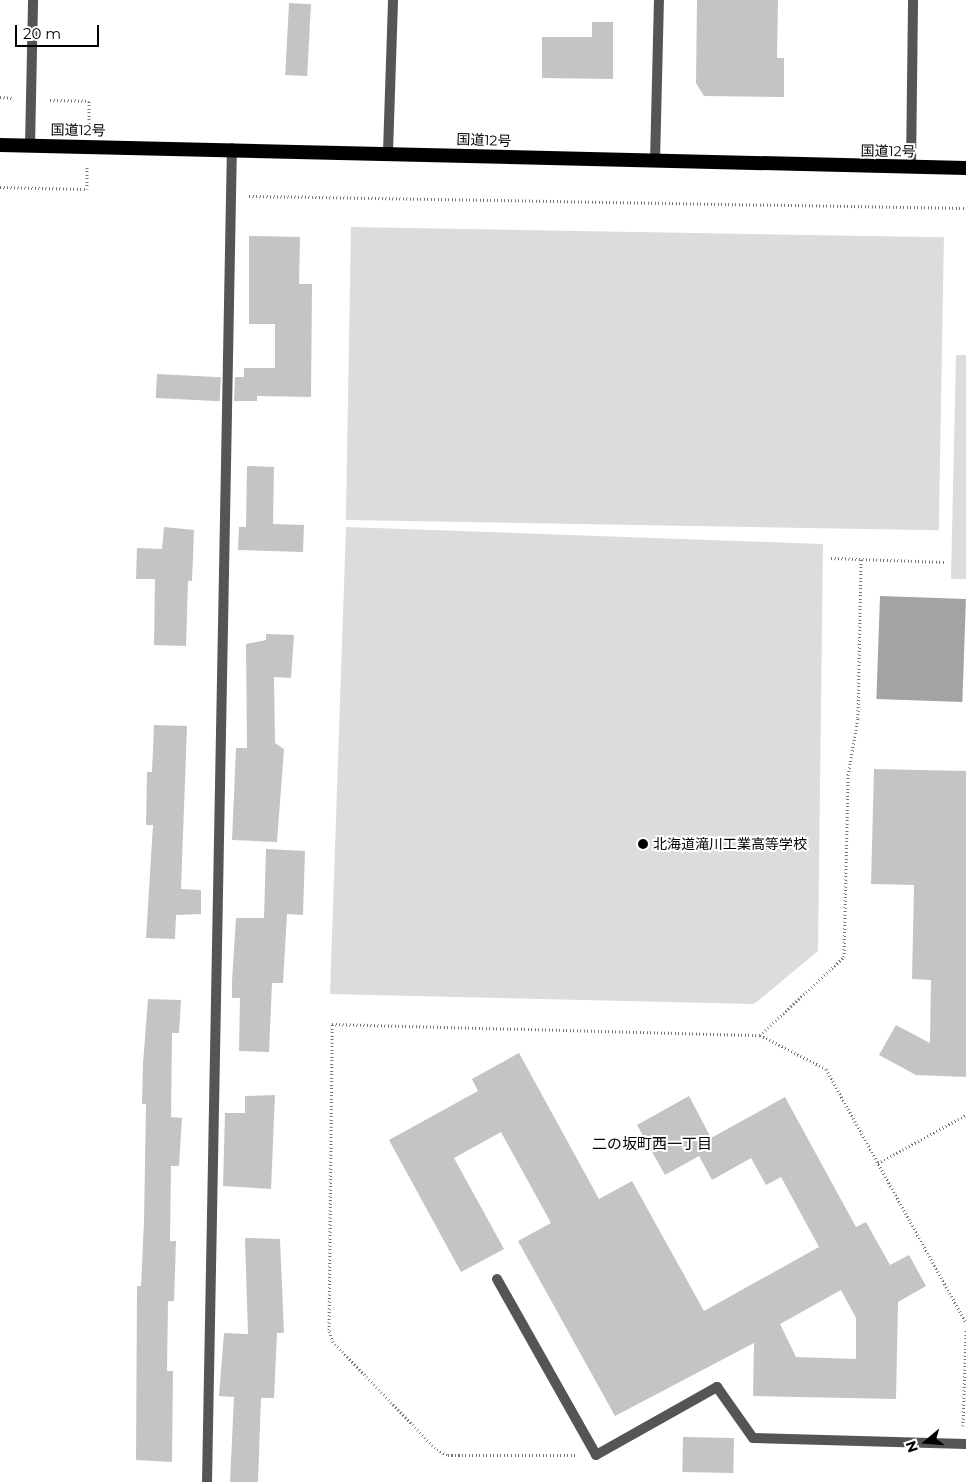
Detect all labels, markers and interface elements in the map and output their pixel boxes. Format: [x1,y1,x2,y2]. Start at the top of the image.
scale bar [18,15,101,47]
text: 20 m [23,24,61,43]
street label: 国道12号 [50,121,106,139]
street label: 国道12号 [456,131,512,149]
street label: 国道12号 [860,142,916,160]
place label: 北海道滝川工業高等学校 [653,836,807,852]
marker: 北海道滝川工業高等学校 [637,838,649,850]
district label: 二の坂町西一丁目 [592,1135,712,1153]
north arrow [901,1417,951,1467]
text: N [901,1438,922,1455]

